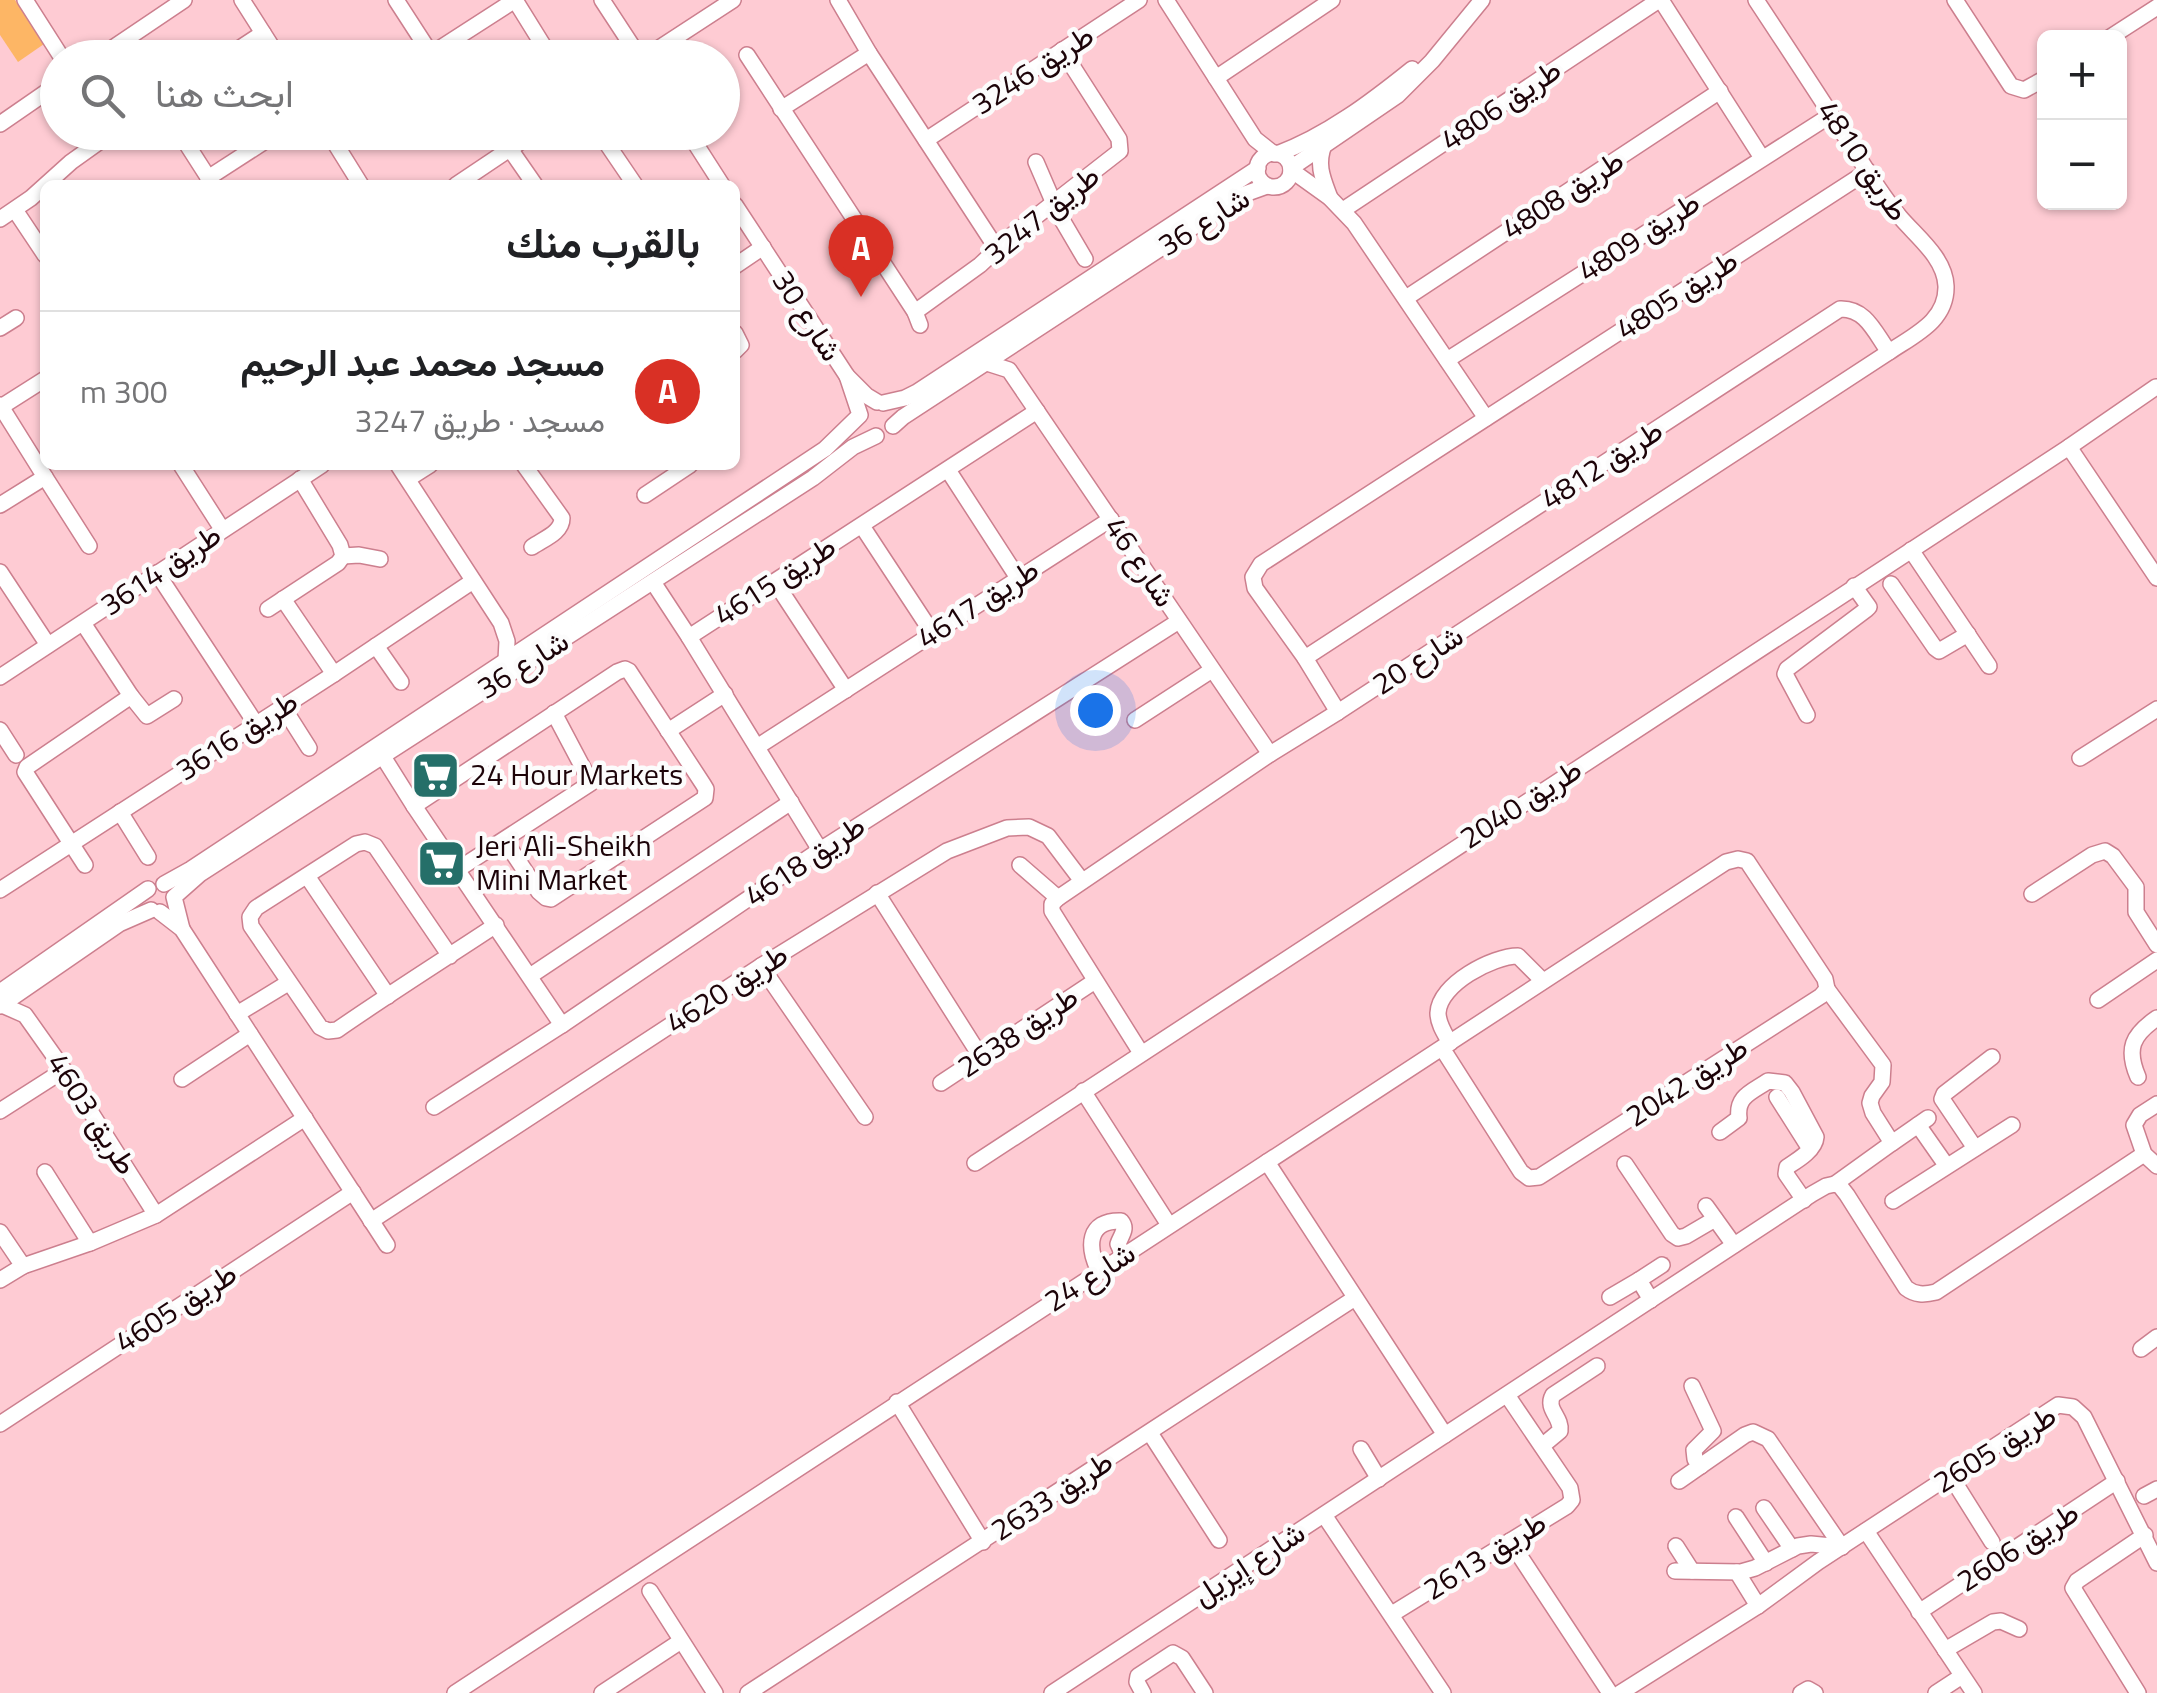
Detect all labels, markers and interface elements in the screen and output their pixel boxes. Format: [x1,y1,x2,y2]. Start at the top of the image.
street label: طريق 3246 [962,12,1103,126]
map controls [2037,30,2127,210]
button: + [2037,30,2127,120]
search box [40,40,740,150]
street label: طريق 4806 [1431,47,1570,162]
text: ابحث هنا [155,64,294,122]
icon: search [75,68,130,123]
street label: طريق 4810 [1806,91,1921,230]
button: − [2037,120,2127,210]
street label: طريق 4808 [1492,137,1633,251]
street label: طريق 3247 [973,153,1109,275]
street label: شارع 36 [1149,175,1258,267]
street label: طريق 4809 [1568,179,1709,293]
text: بالقرب منك [506,210,700,274]
pin: A [828,214,894,297]
street label: طريق 4805 [1606,237,1747,351]
street label: شارع 30 [761,261,855,370]
text: مسجد محمد عبد الرحيم [240,333,605,391]
text: 300 m [80,367,168,415]
text: A [658,367,677,415]
text: مسجد · طريق 3247 [354,396,605,444]
street label: طريق 4812 [1531,407,1672,521]
street label: شارع 46 [1094,507,1188,616]
street label: طريق 3614 [91,512,230,627]
street label: طريق 4615 [704,523,845,637]
street label: طريق 4617 [907,546,1048,660]
street label: شارع 20 [1363,612,1472,706]
street label: شارع 36 [468,618,577,710]
street label: طريق 3616 [166,678,307,792]
your location [1070,685,1121,736]
street label: طريق 2040 [1450,746,1591,860]
supermarket icon: 24 Hour Markets [409,749,461,801]
place label: 24 Hour Markets [470,751,683,797]
street label: طريق 4618 [735,803,874,918]
place label: Jeri Ali-Sheikh Mini Market [476,822,652,902]
supermarket icon: Jeri Ali-Sheikh Mini Market [415,837,467,889]
street label: طريق 4620 [656,931,797,1045]
street label: طريق 2638 [948,974,1087,1089]
street label: طريق 2042 [1616,1024,1757,1138]
street label: طريق 4603 [36,1043,150,1184]
street label: شارع 24 [1035,1229,1144,1323]
street label: طريق 4605 [105,1250,246,1364]
street label: طريق 2605 [1924,1392,2065,1504]
street label: طريق 2633 [981,1438,1122,1552]
street label: طريق 2606 [1947,1489,2088,1603]
street label: طريق 2613 [1414,1499,1555,1611]
street label: شارع إيزيل [1183,1509,1314,1617]

